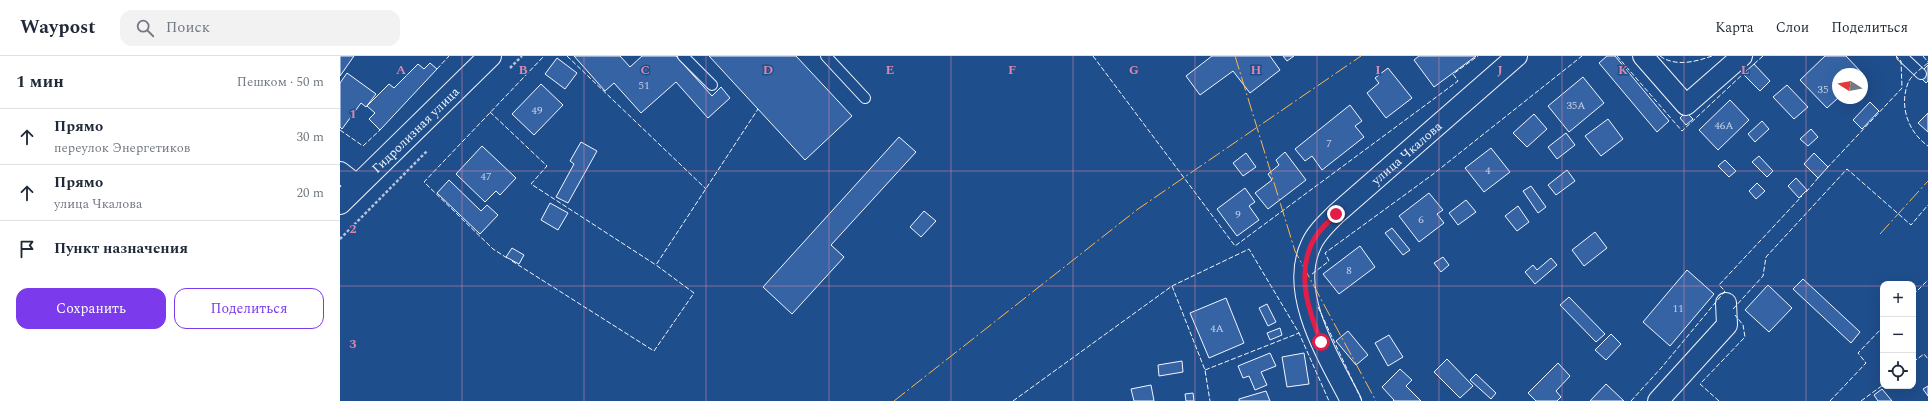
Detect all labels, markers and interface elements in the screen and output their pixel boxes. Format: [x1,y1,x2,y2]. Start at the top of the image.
search box [120,10,400,46]
text: Waypost [20,13,96,42]
text: Поиск [166,16,210,39]
icon: search [134,17,156,39]
text: Карта [1715,17,1754,38]
text: Слои [1776,17,1809,38]
text: Поделиться [1831,17,1908,38]
text: A [396,60,406,80]
text: B [518,60,528,80]
text: C [640,60,650,80]
text: D [763,60,773,80]
text: E [886,60,895,80]
text: F [1008,60,1016,80]
text: G [1129,60,1139,80]
text: H [1251,60,1262,80]
text: I [1375,60,1381,80]
text: J [1497,60,1503,80]
text: K [1618,60,1628,80]
text: L [1741,60,1749,80]
north arrow [1832,68,1868,104]
text: 1 мин [16,69,64,95]
text: Пешком · 50 m [237,72,324,92]
house number: 51 [639,77,650,94]
house number: 35 [1818,81,1829,98]
street label: Гидролизная улица [367,82,465,178]
house number: 35А [1566,97,1586,114]
house number: 49 [532,102,543,119]
text: 1 [349,104,357,124]
text: Прямо [54,115,103,138]
street label: улица Чкалова [1366,116,1447,191]
house number: 46А [1714,117,1734,134]
icon: ahead [16,126,38,148]
text: 30 m [297,127,324,147]
house number: 7 [1326,135,1332,152]
text: переулок Энергетиков [54,138,190,158]
house number: 4 [1485,162,1491,179]
house number: 47 [481,168,492,185]
text: Прямо [54,171,103,194]
icon: ahead [16,182,38,204]
text: 20 m [297,183,324,203]
text: улица Чкалова [54,194,142,214]
route end [1327,205,1345,223]
house number: 9 [1235,206,1241,223]
house number: 6 [1418,211,1424,228]
text: 2 [349,219,357,239]
text: Пункт назначения [54,237,188,260]
icon: arrive [16,238,38,260]
house number: 8 [1346,262,1352,279]
map controls [1880,281,1916,389]
button: + [1880,281,1916,317]
button: Сохранить [16,288,166,329]
button: Поделиться [174,288,324,329]
house number: 11 [1673,300,1684,317]
button: − [1880,317,1916,353]
house number: 4А [1210,320,1224,337]
route start [1312,333,1330,351]
text: 3 [349,334,357,354]
button: locate [1880,353,1916,389]

